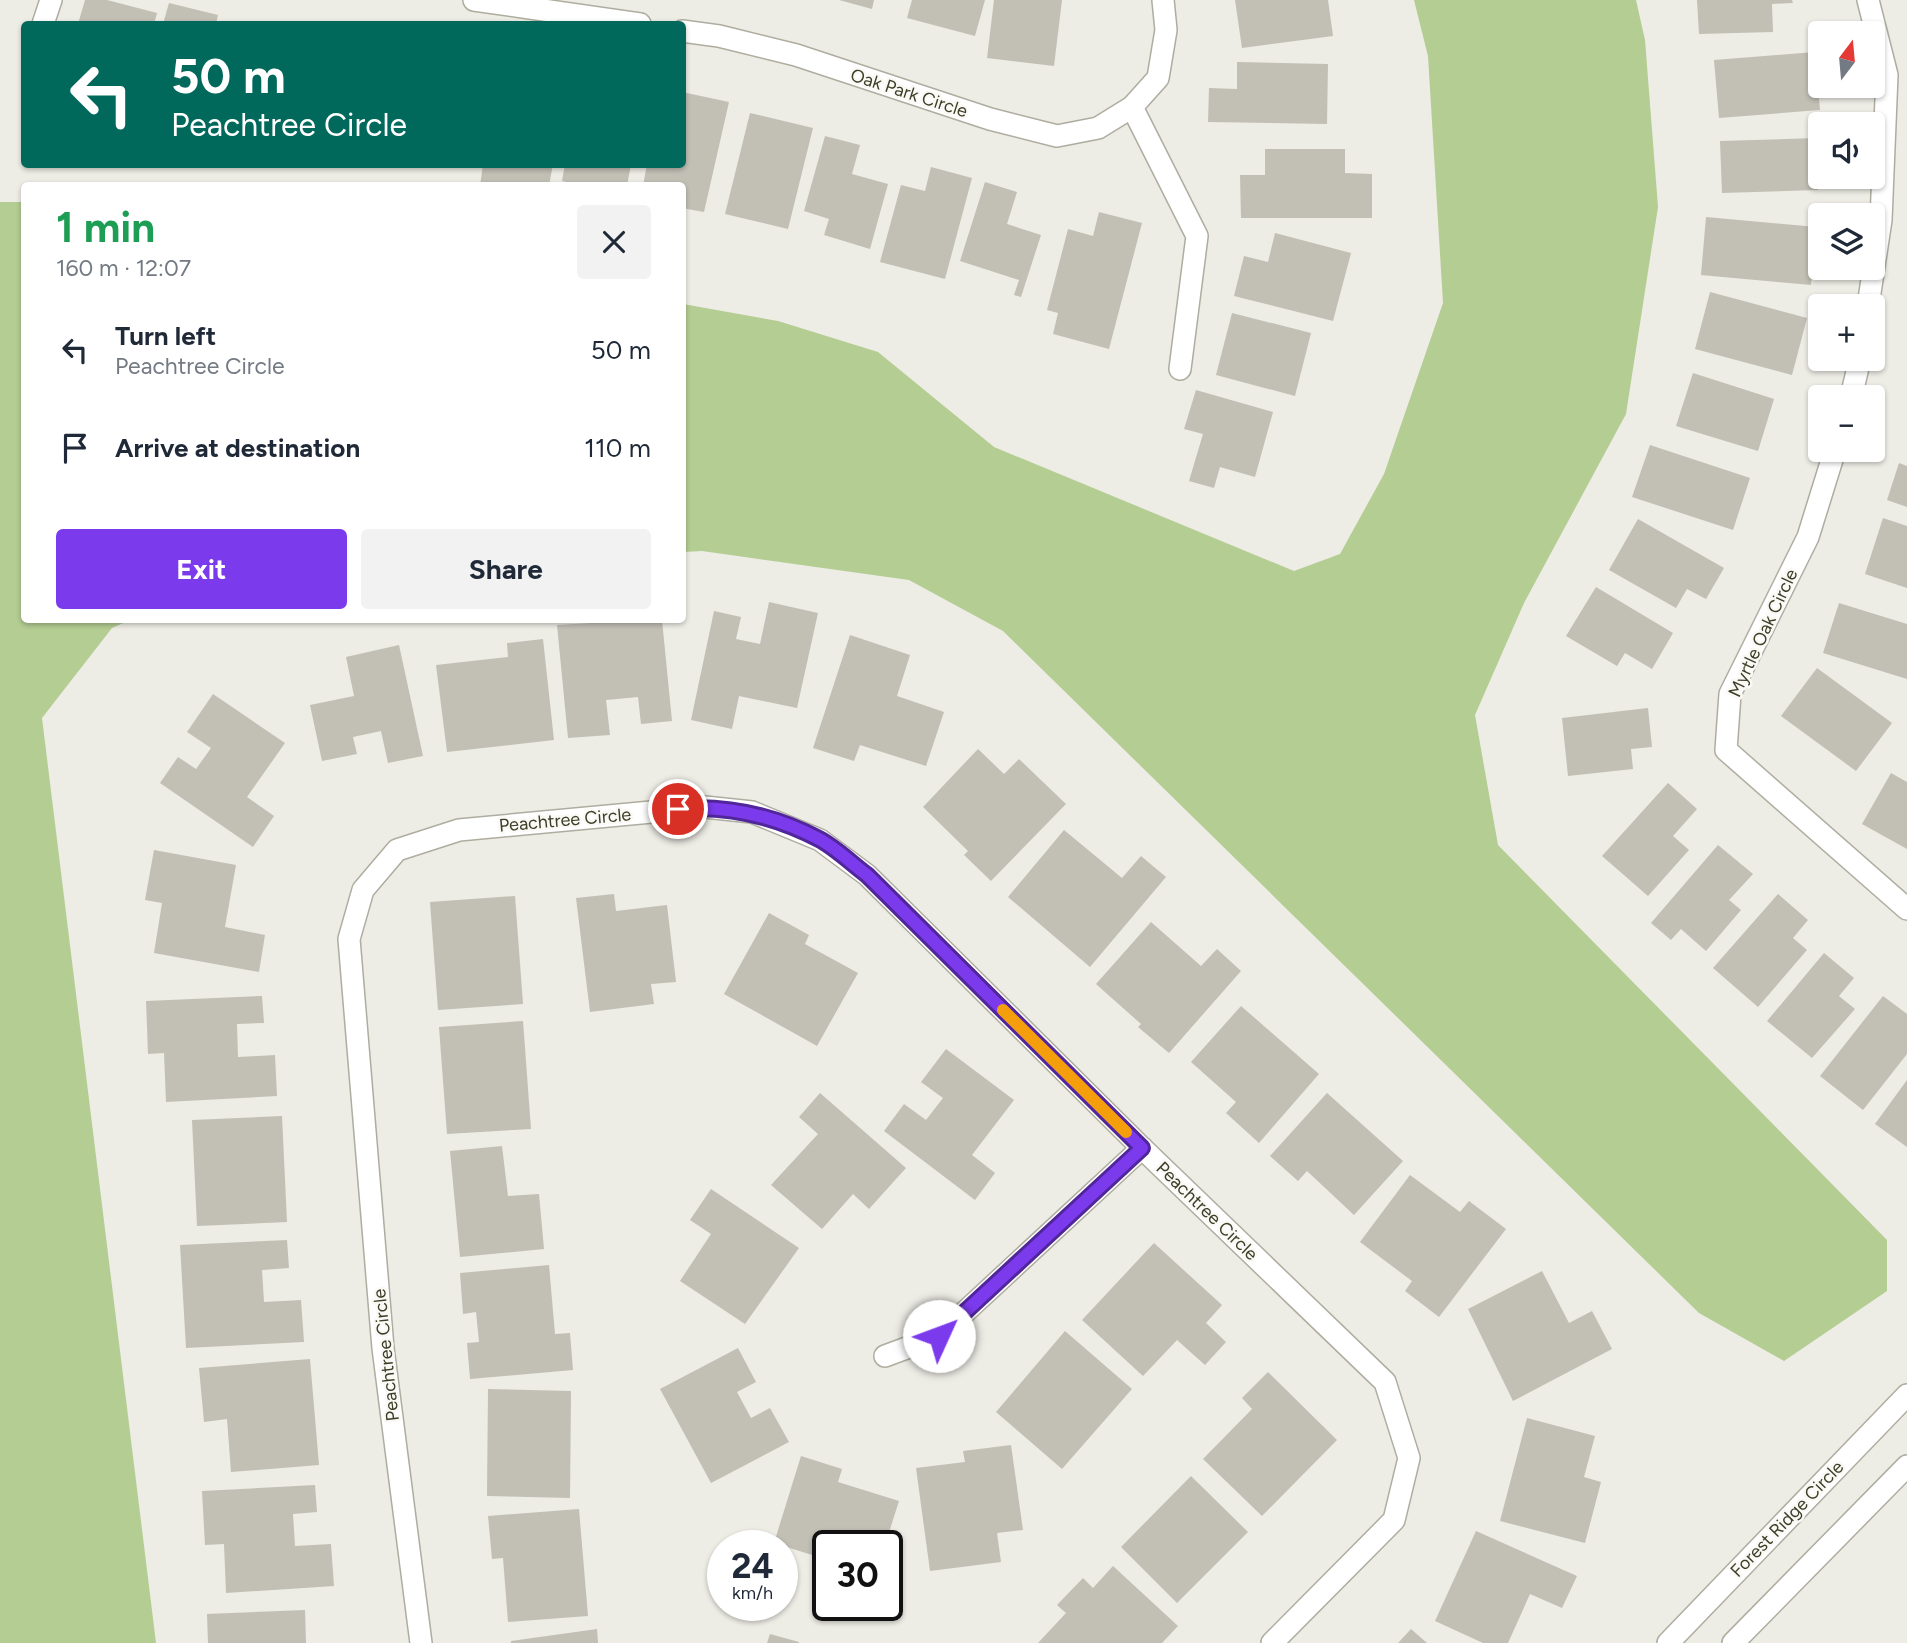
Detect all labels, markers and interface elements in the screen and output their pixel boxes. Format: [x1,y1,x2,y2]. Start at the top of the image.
north arrow [1808,21,1885,98]
map controls [1808,21,1885,462]
text: 50 m [171,46,286,105]
icon: left [56,49,147,140]
street label: Oak Park Circle [848,64,970,122]
text: Peachtree Circle [171,106,407,144]
button: sound [1808,112,1885,189]
text: 1 min [56,202,155,253]
button: layers [1808,203,1885,280]
button: close [577,205,651,279]
text: 160 m · 12:07 [56,254,191,282]
button: + [1808,294,1885,371]
text: Turn left [115,320,216,352]
icon: left [56,331,94,369]
text: 50 m [591,334,651,366]
text: Peachtree Circle [115,352,285,380]
button: − [1808,385,1885,462]
icon: arrive [56,429,94,467]
text: Arrive at destination [115,432,360,464]
text: 110 m [584,432,651,464]
button: Exit [56,529,347,609]
button: Share [361,529,651,609]
street label: Myrtle Oak Circle [1724,565,1802,701]
pin [648,779,708,839]
icon: arrive [659,790,697,828]
street label: Peachtree Circle [498,803,632,837]
street label: Peachtree Circle [1152,1157,1263,1265]
street label: Peachtree Circle [368,1288,404,1422]
position arrow [902,1299,976,1373]
street label: Forest Ridge Circle [1726,1456,1848,1582]
speed limit sign: 30 [812,1530,903,1621]
text: 24 [731,1545,774,1587]
text: km/h [732,1582,773,1604]

